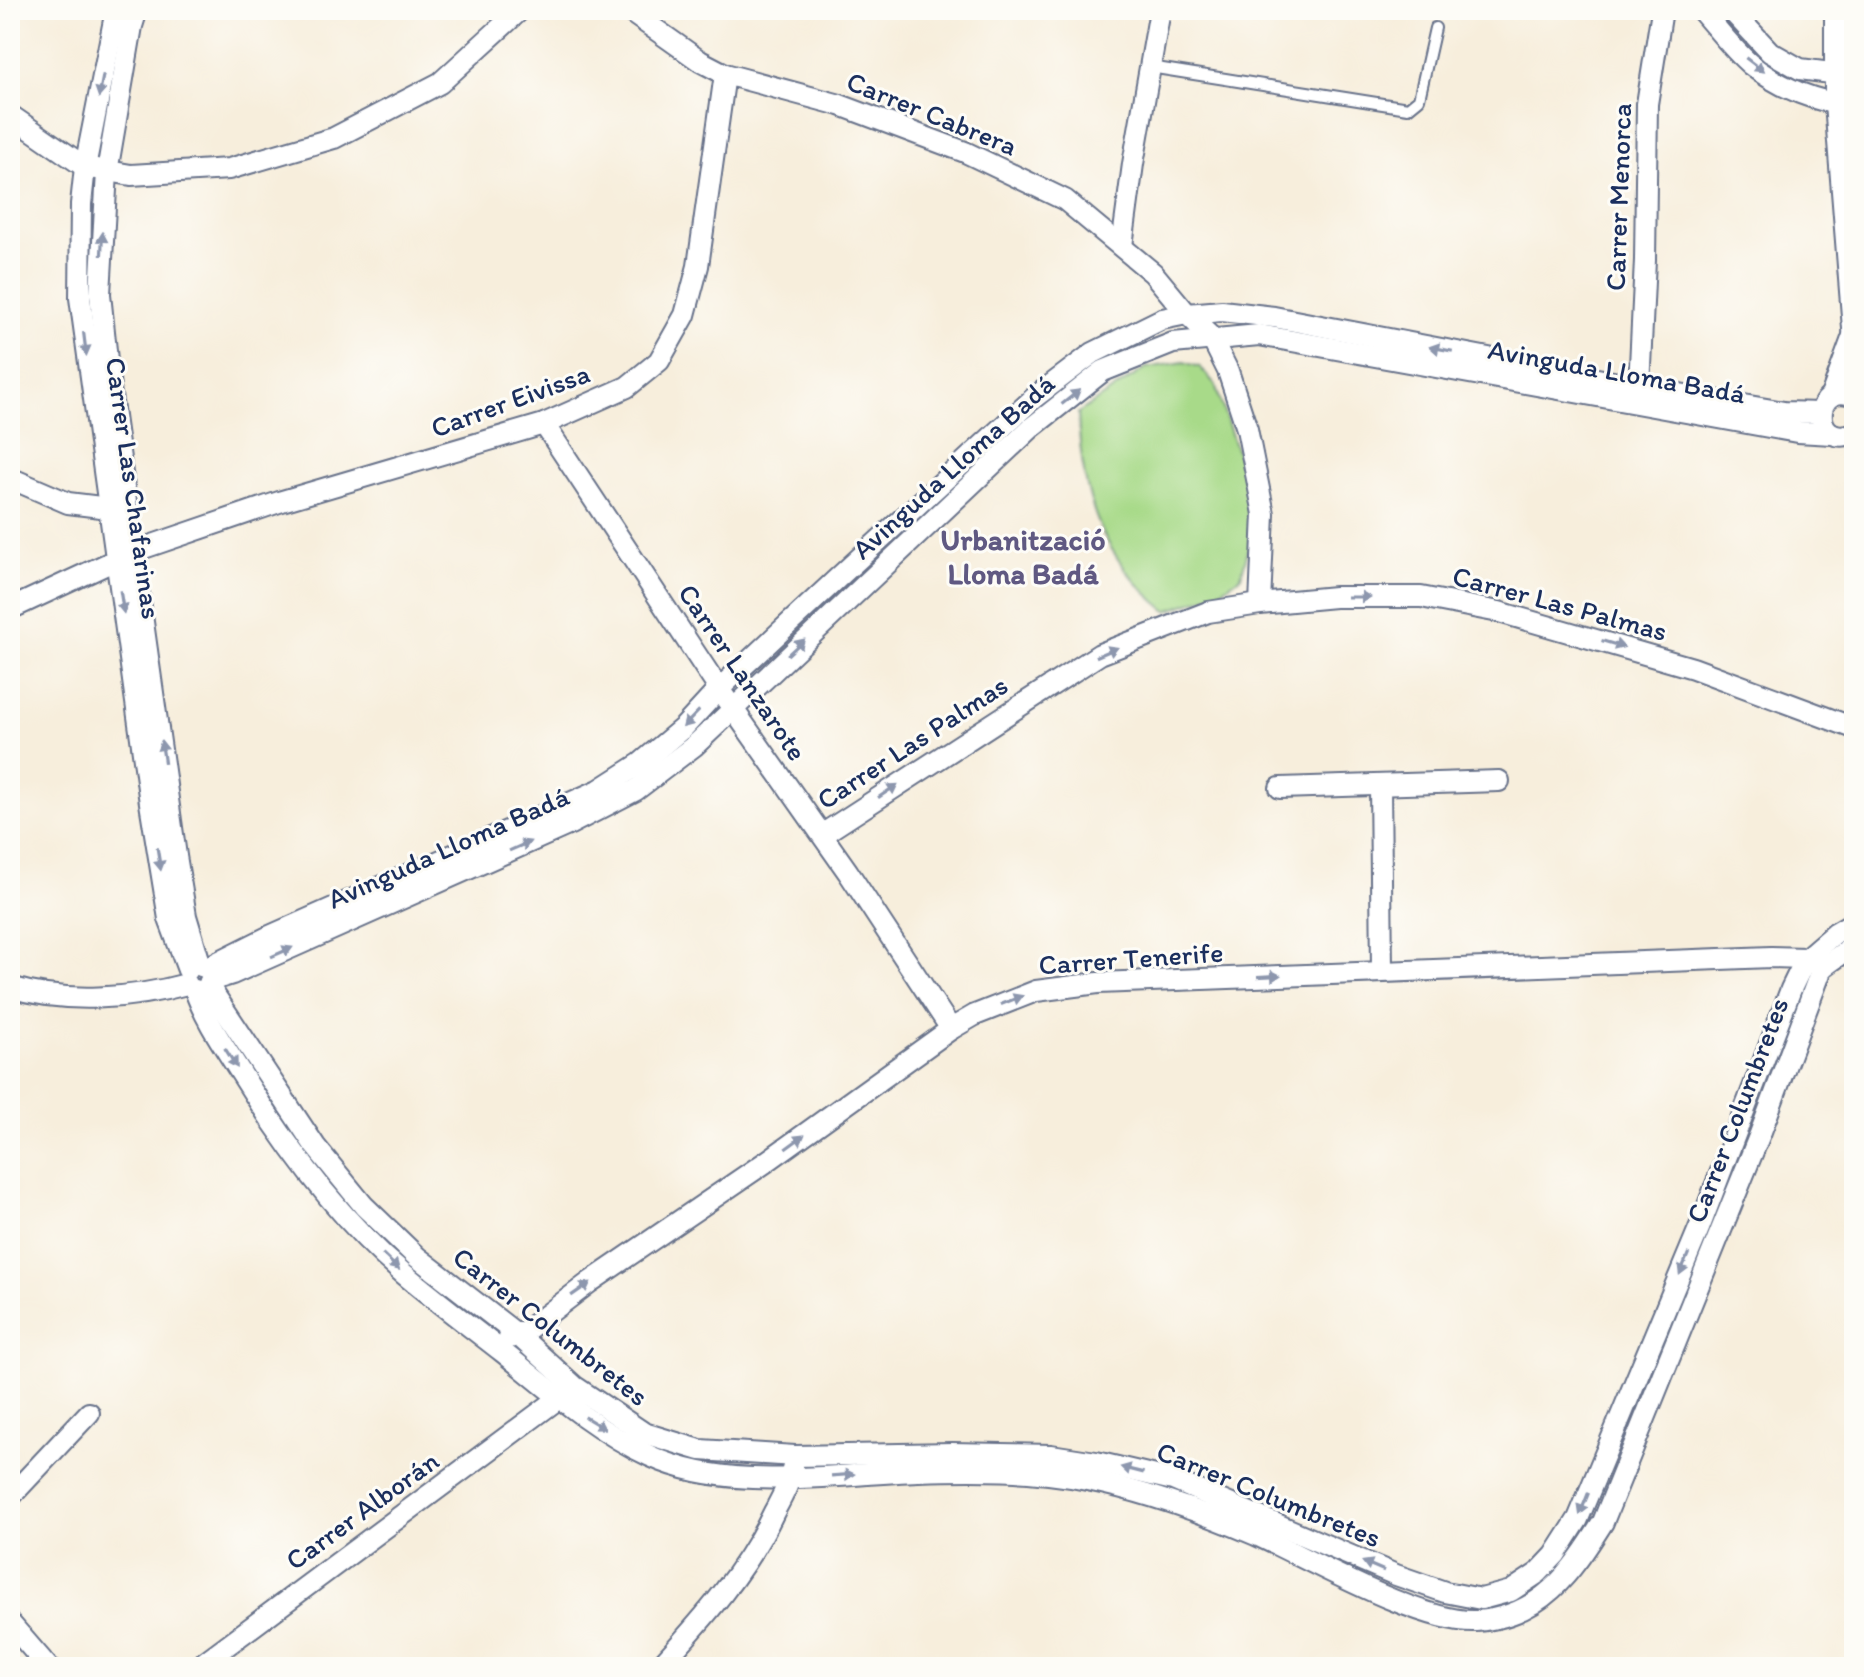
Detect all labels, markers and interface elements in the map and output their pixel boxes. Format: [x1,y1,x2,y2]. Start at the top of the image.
one-way arrow [1745,57,1765,73]
street label: Carrer Cabrera [842,63,1022,163]
one-way arrow [94,74,107,99]
street label: Carrer Menorca [1598,102,1638,292]
one-way arrow [96,231,109,256]
one-way arrow [79,332,92,357]
street label: Avinguda Lloma Badá [1486,332,1749,410]
one-way arrow [1428,342,1453,354]
street label: Carrer Las Chafarinas [99,355,169,621]
street label: Carrer Eivissa [426,355,594,444]
street label: Avinguda Lloma Badá [845,366,1062,566]
one-way arrow [1061,389,1081,405]
district label: Urbanització Lloma Badá [940,521,1106,592]
street label: Carrer Las Palmas [1449,558,1671,648]
street label: Carrer Lanzarote [671,577,815,767]
one-way arrow [116,589,129,614]
one-way arrow [1347,591,1372,603]
one-way arrow [1601,638,1625,651]
one-way arrow [787,639,806,657]
one-way arrow [1095,645,1119,658]
street label: Carrer Las Palmas [810,668,1014,816]
one-way arrow [682,709,701,728]
one-way arrow [156,739,169,764]
street label: Avinguda Lloma Badá [322,778,574,916]
one-way arrow [877,784,898,799]
one-way arrow [508,839,532,853]
one-way arrow [153,847,165,872]
street label: Carrer Tenerife [1037,935,1225,981]
one-way arrow [270,945,294,958]
one-way arrow [1257,970,1282,983]
street label: Carrer Columbretes [1678,992,1796,1228]
one-way arrow [1000,993,1024,1006]
one-way arrow [224,1047,238,1069]
one-way arrow [785,1134,805,1150]
street label: Carrer Columbretes [446,1239,656,1413]
one-way arrow [381,1252,400,1271]
one-way arrow [1677,1252,1690,1276]
one-way arrow [570,1282,591,1297]
one-way arrow [584,1416,606,1430]
street label: Carrer Columbretes [1152,1434,1386,1554]
street label: Carrer Alborán [279,1443,445,1577]
one-way arrow [1119,1464,1144,1476]
one-way arrow [831,1468,856,1481]
one-way arrow [1577,1492,1590,1516]
one-way arrow [1361,1559,1385,1572]

